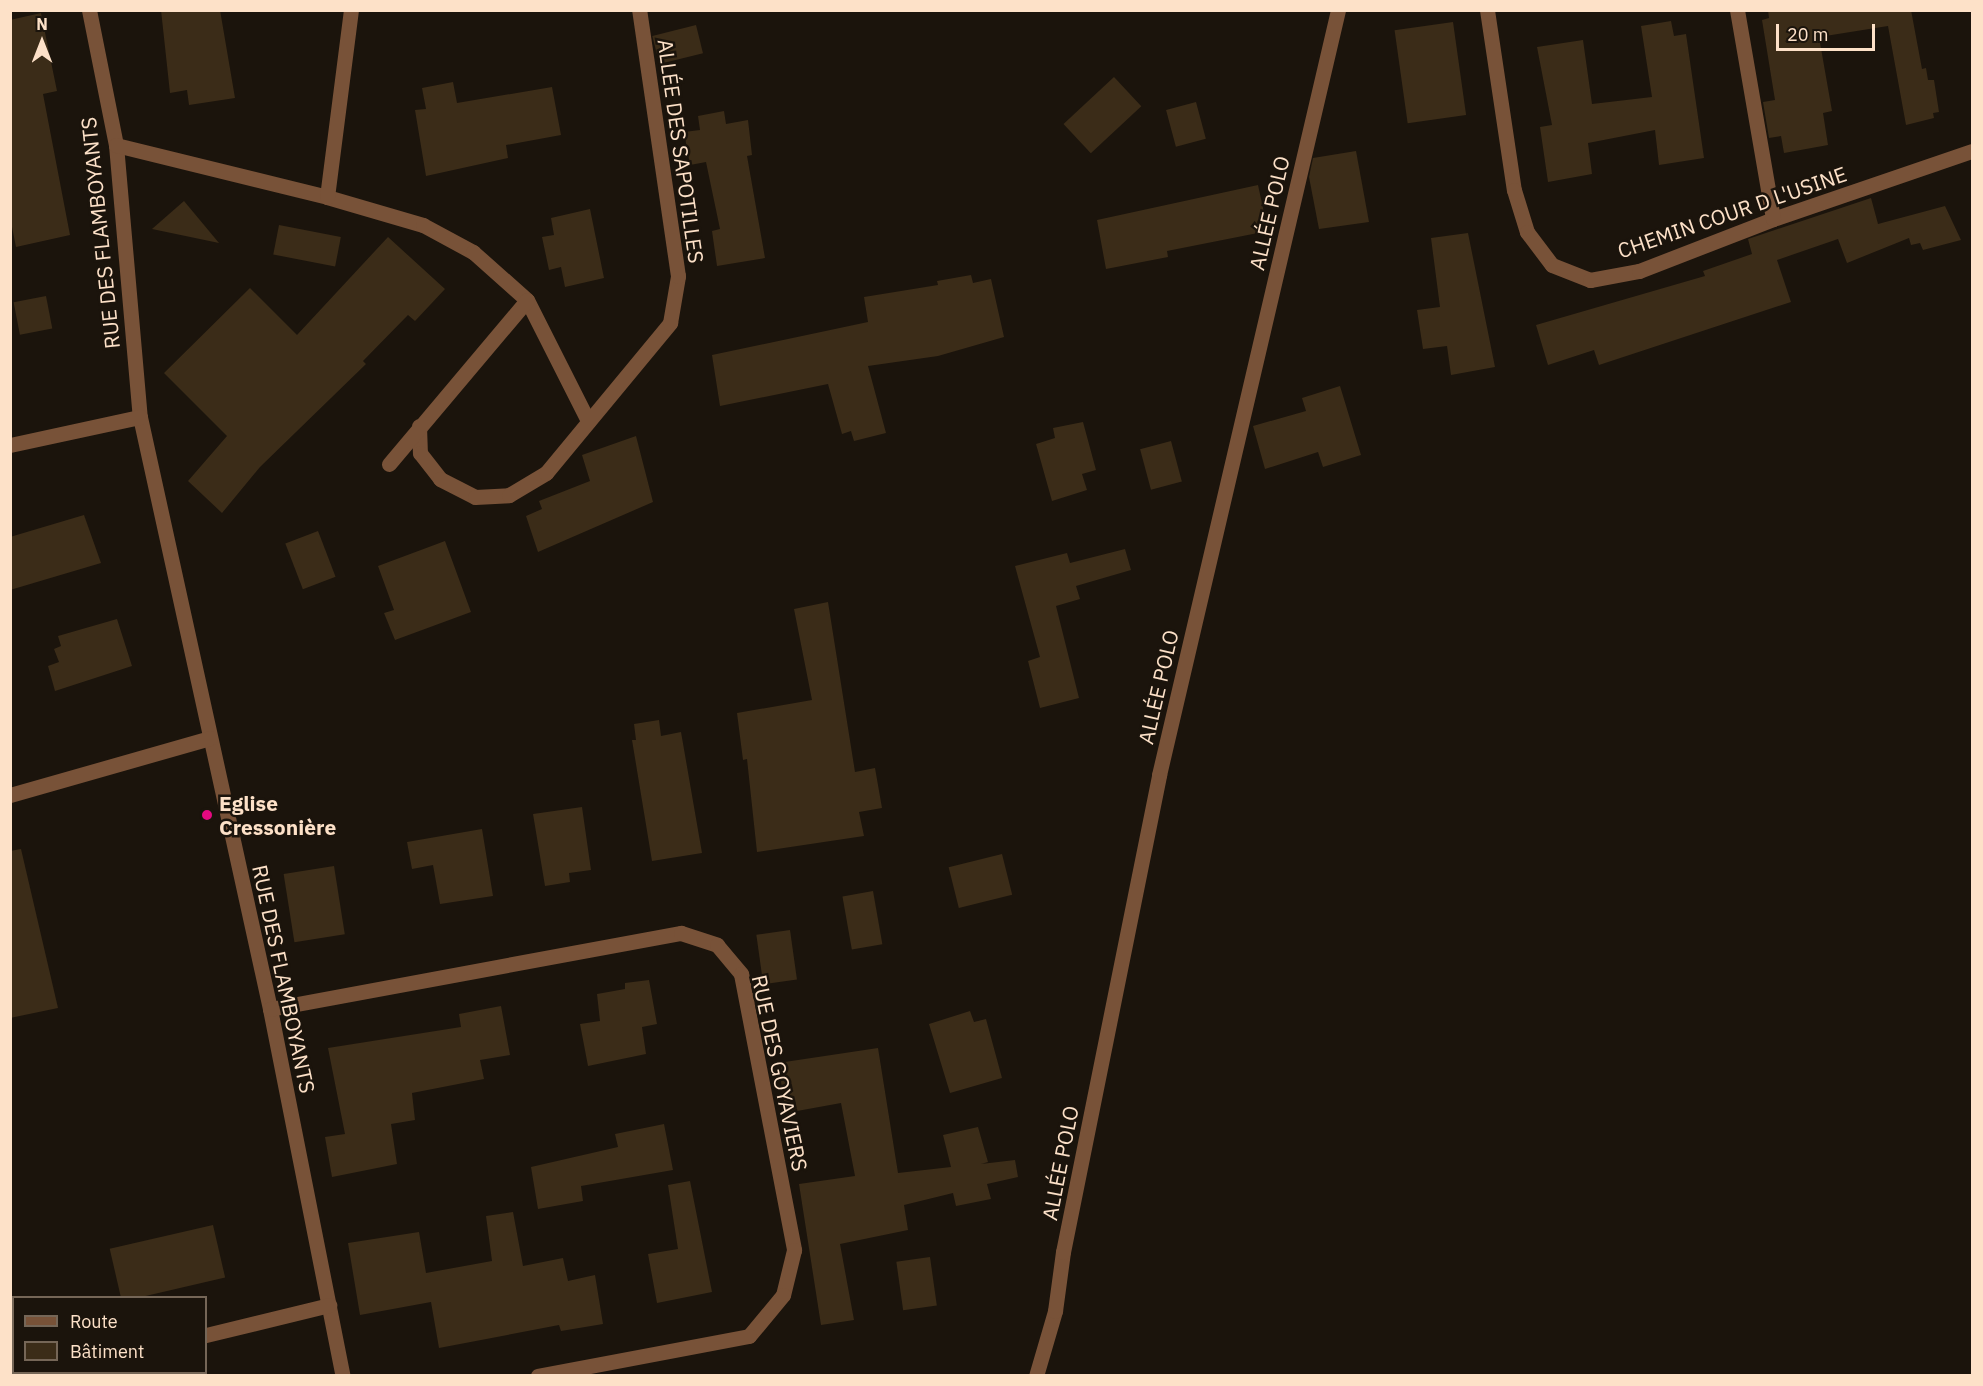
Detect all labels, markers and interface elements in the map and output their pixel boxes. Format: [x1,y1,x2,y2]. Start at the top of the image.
north arrow [12,12,72,72]
scale bar [1779,12,1878,50]
text: N [36,14,48,34]
text: 20 m [1787,23,1829,46]
street label: ALLÉE DES SAPOTILLES [653,37,709,265]
street label: RUE DES FLAMBOYANTS [75,116,125,350]
street label: ALLÉE POLO [1244,154,1294,272]
street label: CHEMIN COUR D L'USINE [1614,161,1850,263]
street label: ALLÉE POLO [1133,628,1183,746]
place label: Eglise Cressonière [219,790,336,840]
marker: Eglise Cressonière [200,808,214,822]
street label: RUE DES FLAMBOYANTS [247,863,321,1095]
street label: RUE DES GOYAVIERS [747,973,813,1173]
street label: ALLÉE POLO [1037,1104,1083,1222]
legend [12,1296,207,1374]
text: Route [70,1310,118,1333]
text: Bâtiment [70,1340,144,1363]

